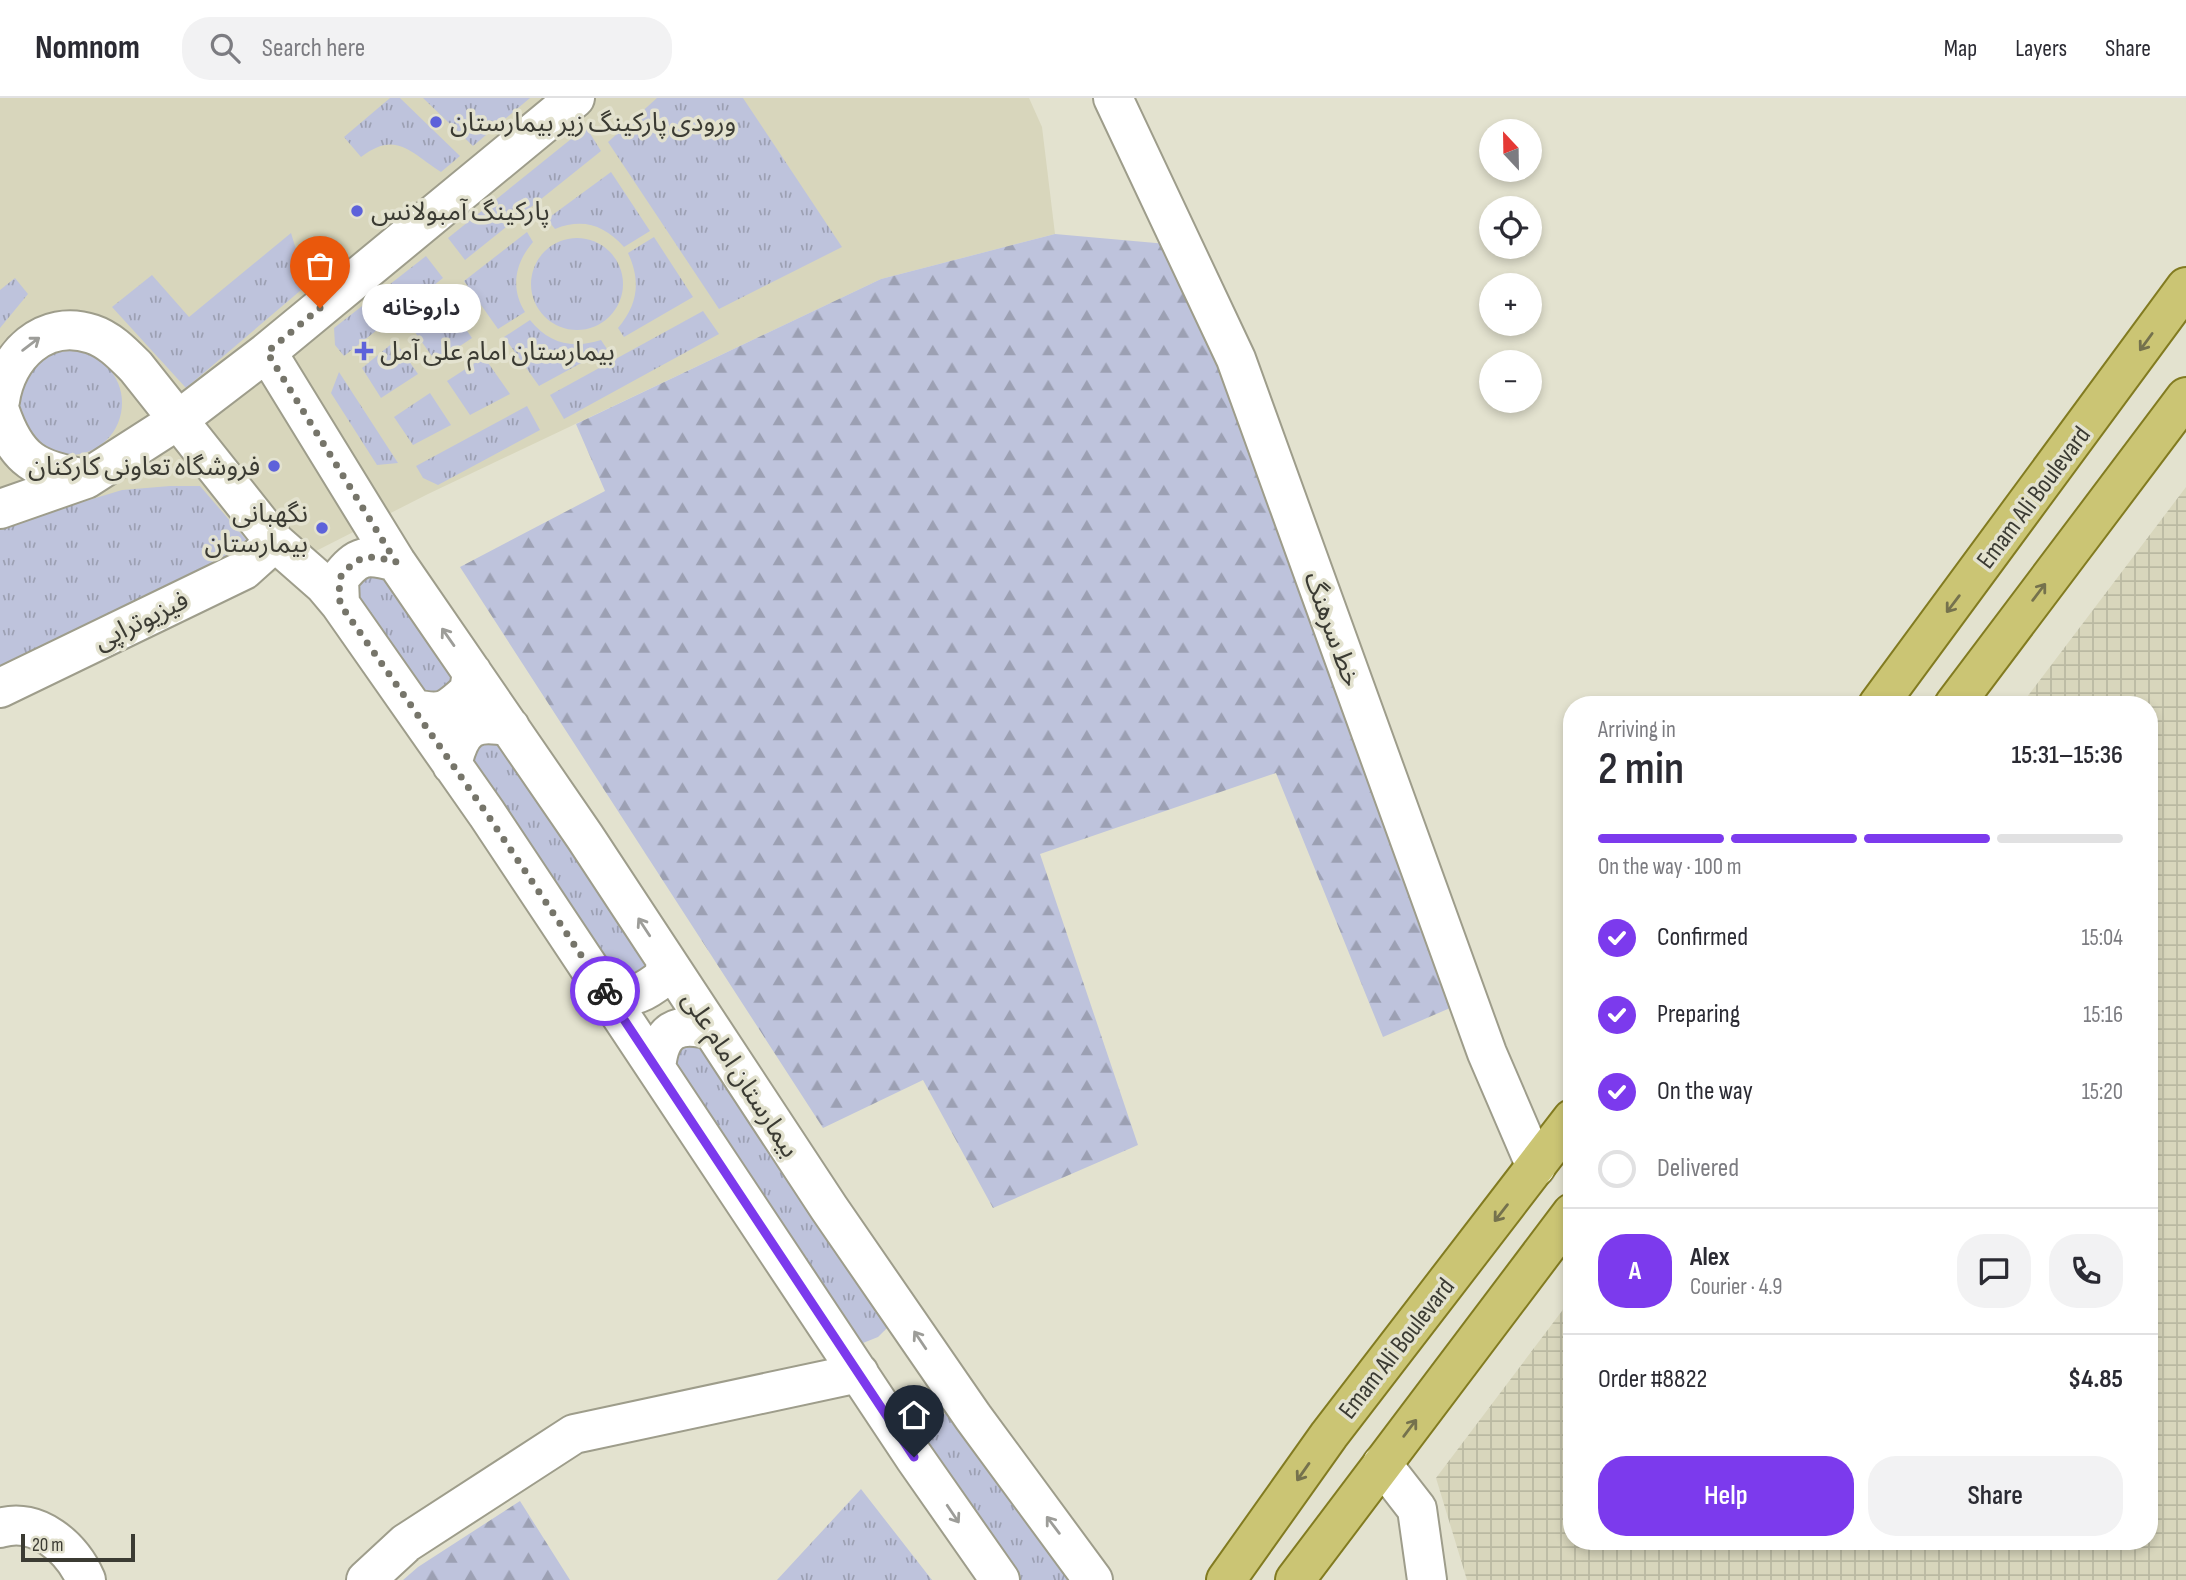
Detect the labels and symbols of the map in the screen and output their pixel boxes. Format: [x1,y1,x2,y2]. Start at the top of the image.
place label: ورودی پارکینگ زیر بیمارستان [450,108,736,139]
marker: ورودی پارکینگ زیر بیمارستان [428,114,444,130]
north arrow [1479,119,1542,182]
place label: پارکینگ آمبولانس [371,197,550,228]
marker: پارکینگ آمبولانس [349,203,365,219]
pin [290,236,350,308]
callout: داروخانه [362,284,481,332]
one-way arrow [2139,332,2153,351]
one-way arrow [22,336,40,351]
place label: بیمارستان امام علی آمل [380,337,615,371]
marker: بیمارستان امام علی آمل [354,341,374,361]
street label: Emam Ali Boulevard [1971,421,2098,575]
place label: فروشگاه تعاونی کارکنان [28,452,260,483]
marker: فروشگاه تعاونی کارکنان [266,458,282,474]
place label: نگهبانی بیمارستان [204,499,308,560]
marker: نگهبانی بیمارستان [314,520,330,536]
street label: خط سرهنگ [1297,568,1367,691]
one-way arrow [2032,583,2046,602]
street label: فیزیوتراپی [89,585,194,658]
one-way arrow [1946,595,1961,614]
one-way arrow [441,628,455,648]
one-way arrow [637,918,651,937]
courier [570,956,640,1026]
street label: بیمارستان امام علی [672,986,805,1165]
one-way arrow [1493,1203,1508,1222]
street label: Emam Ali Boulevard [1333,1272,1462,1425]
one-way arrow [913,1331,927,1350]
pin [884,1385,944,1457]
one-way arrow [1402,1419,1417,1438]
one-way arrow [1296,1462,1310,1481]
one-way arrow [946,1504,960,1523]
one-way arrow [1046,1516,1060,1535]
scale bar [21,1531,135,1563]

